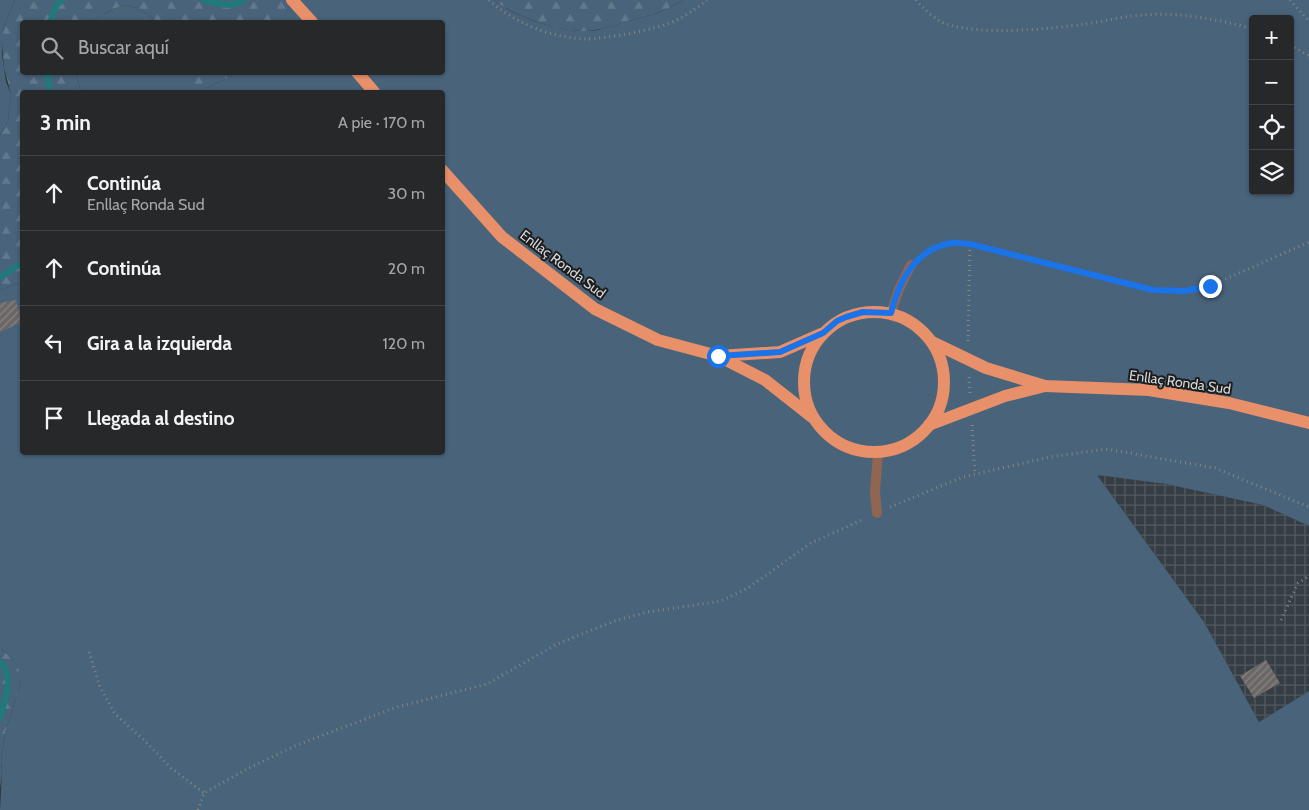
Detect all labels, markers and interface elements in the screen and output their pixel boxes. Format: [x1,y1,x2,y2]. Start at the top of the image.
map controls [1249,15,1294,195]
button: + [1249,15,1294,60]
search box [20,20,445,75]
icon: search [38,34,66,62]
text: Buscar aquí [78,36,169,59]
button: − [1249,60,1294,105]
button: locate [1249,105,1294,150]
text: 3 min [40,110,91,135]
text: A pie · 170 m [338,113,425,132]
button: layers [1249,150,1294,195]
text: Continúa [87,172,161,195]
icon: ahead [40,179,68,207]
text: 30 m [388,184,425,203]
text: Enllaç Ronda Sud [87,195,205,214]
street label: Enllaç Ronda Sud [517,226,609,302]
icon: ahead [40,254,68,282]
text: Continúa [87,257,161,280]
text: 20 m [388,259,425,278]
route end [1199,275,1222,298]
icon: left [40,329,68,357]
text: Gira a la izquierda [87,332,232,355]
text: 120 m [383,334,425,353]
route start [707,345,730,368]
street label: Enllaç Ronda Sud [1128,366,1232,398]
icon: arrive [40,404,68,432]
text: Llegada al destino [87,407,234,430]

